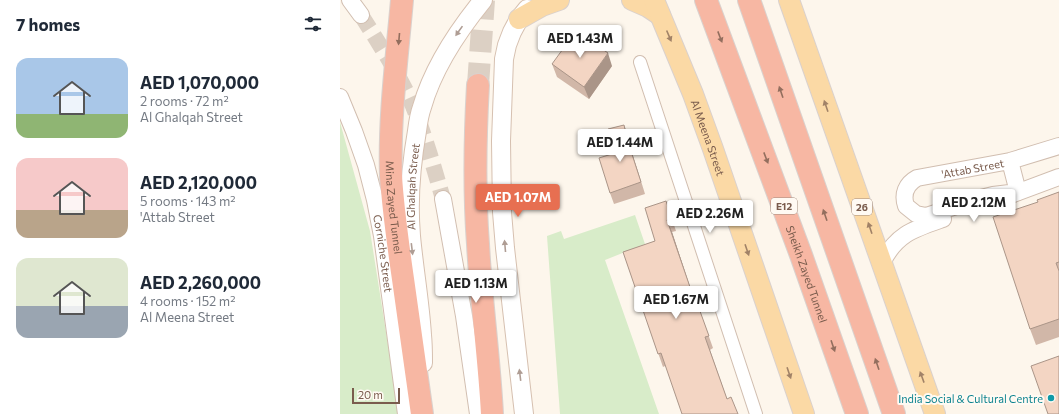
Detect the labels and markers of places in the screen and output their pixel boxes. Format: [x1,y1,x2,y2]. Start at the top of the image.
pin: AED 1.43M [534,25,626,59]
pin: AED 1.44M [574,129,666,163]
pin: AED 1.07M [472,184,564,218]
pin: AED 2.12M [928,189,1020,223]
pin: AED 2.26M [664,200,756,234]
pin: AED 1.13M [430,270,522,304]
pin: AED 1.67M [630,286,722,320]
place label: India Social & Cultural Centre [898,392,1043,405]
marker: India Social & Cultural Centre [1046,393,1056,403]

